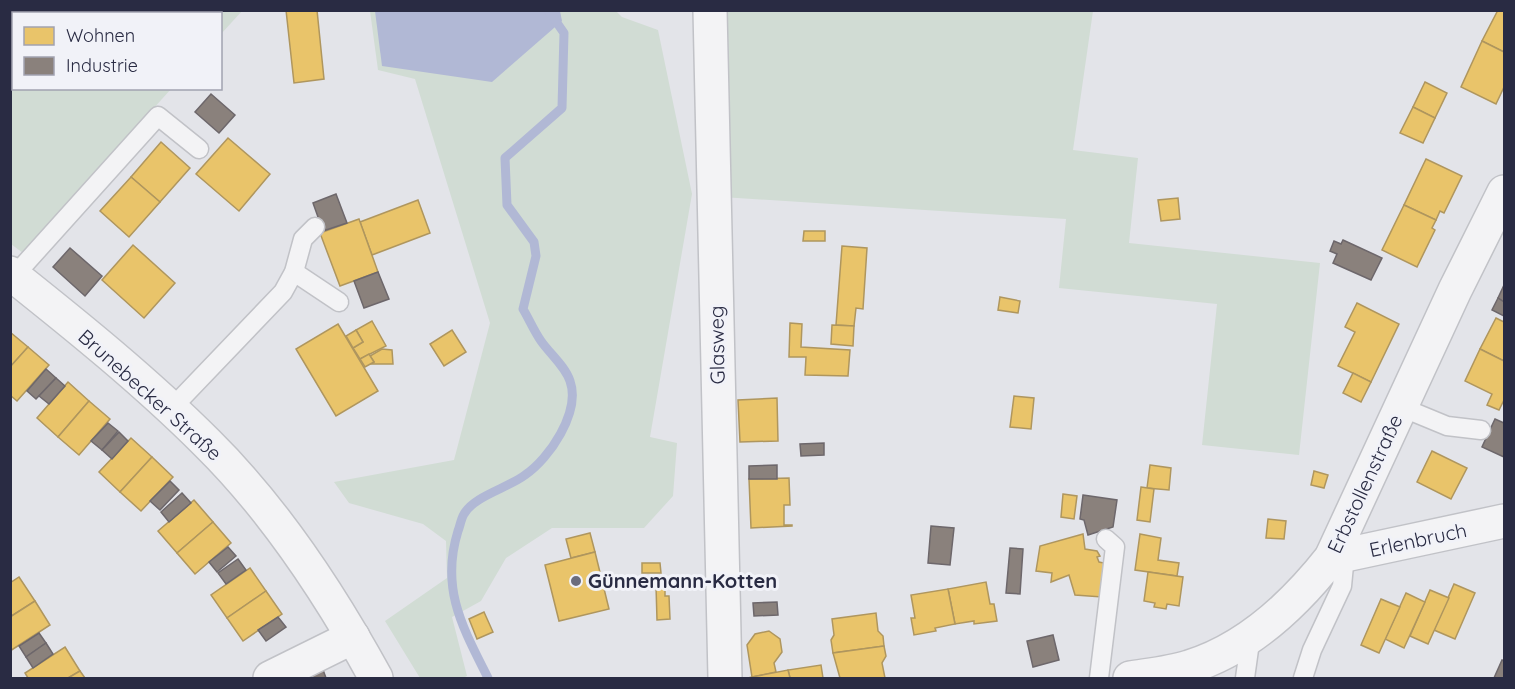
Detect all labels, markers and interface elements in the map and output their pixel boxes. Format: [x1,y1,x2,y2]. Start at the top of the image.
legend [12,12,222,90]
text: Wohnen [66,24,135,47]
text: Industrie [66,54,138,77]
street label: Glasweg [703,305,730,385]
street label: Brunebecker Straße [73,324,227,466]
street label: Erbstollenstraße [1321,410,1408,557]
street label: Erlenbruch [1367,517,1469,562]
place label: Günnemann-Kotten [588,568,777,593]
marker: Günnemann-Kotten [569,574,583,588]

